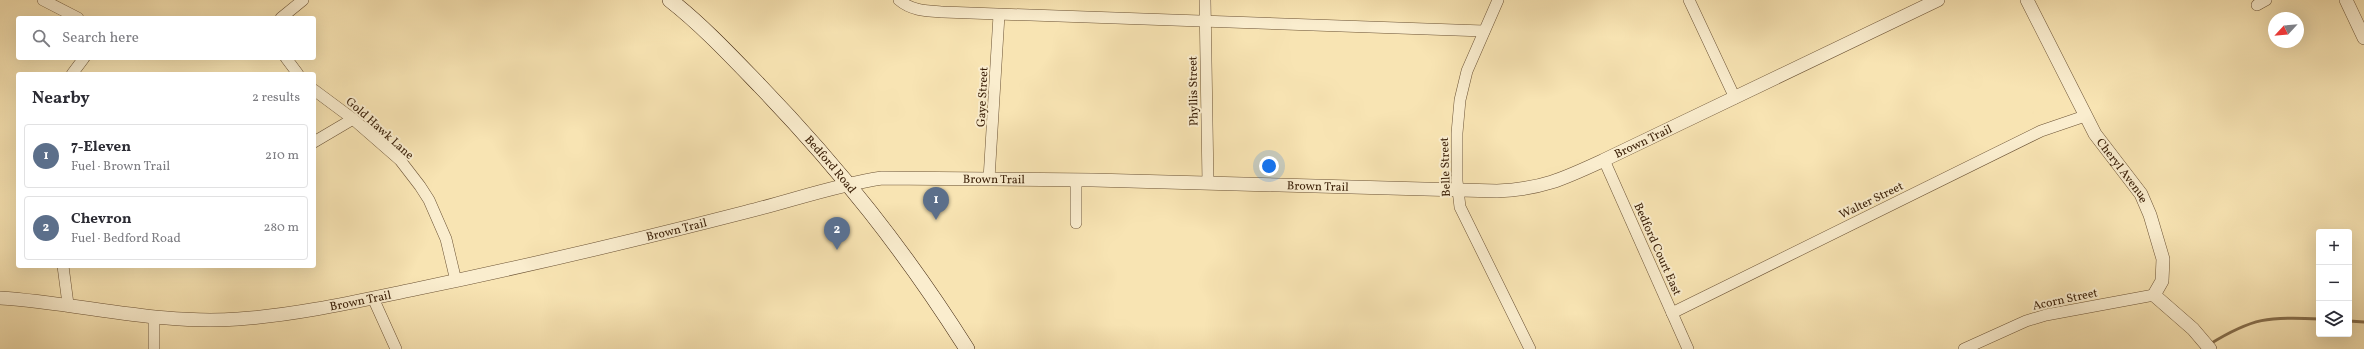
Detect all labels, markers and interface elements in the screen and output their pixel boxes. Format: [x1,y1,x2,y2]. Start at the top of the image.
north arrow [2268,12,2304,48]
search box [16,16,316,60]
icon: search [30,27,52,49]
text: Search here [62,28,139,49]
street label: Phyllis Street [1185,56,1203,126]
street label: Gaye Street [973,67,993,128]
text: Nearby [32,87,90,110]
text: 2 results [252,89,300,107]
street label: Gold Hawk Lane [342,94,417,164]
street label: Brown Trail [1612,121,1675,163]
street label: Bedford Road [801,132,860,197]
street label: Cheryl Avenue [2092,135,2151,206]
text: 7-Eleven [71,137,131,158]
street label: Belle Street [1437,137,1455,197]
text: 1 [43,147,49,165]
text: 210 m [265,147,299,165]
your location [1259,156,1279,176]
text: Fuel · Brown Trail [71,158,170,176]
street label: Brown Trail [963,172,1025,188]
street label: Brown Trail [1287,178,1349,196]
street label: Walter Street [1837,178,1906,223]
pin: 1 [923,187,949,220]
street label: Bedford Court East [1629,201,1685,298]
text: Chevron [71,209,132,230]
street label: Brown Trail [645,215,709,246]
pin: 2 [824,217,850,250]
text: 2 [43,219,49,237]
text: 280 m [263,219,299,237]
map controls [2316,229,2352,337]
button: + [2316,229,2352,265]
text: Fuel · Bedford Road [71,230,181,248]
button: − [2316,265,2352,301]
street label: Acorn Street [2031,285,2099,315]
street label: Brown Trail [329,287,393,315]
button: layers [2316,301,2352,337]

